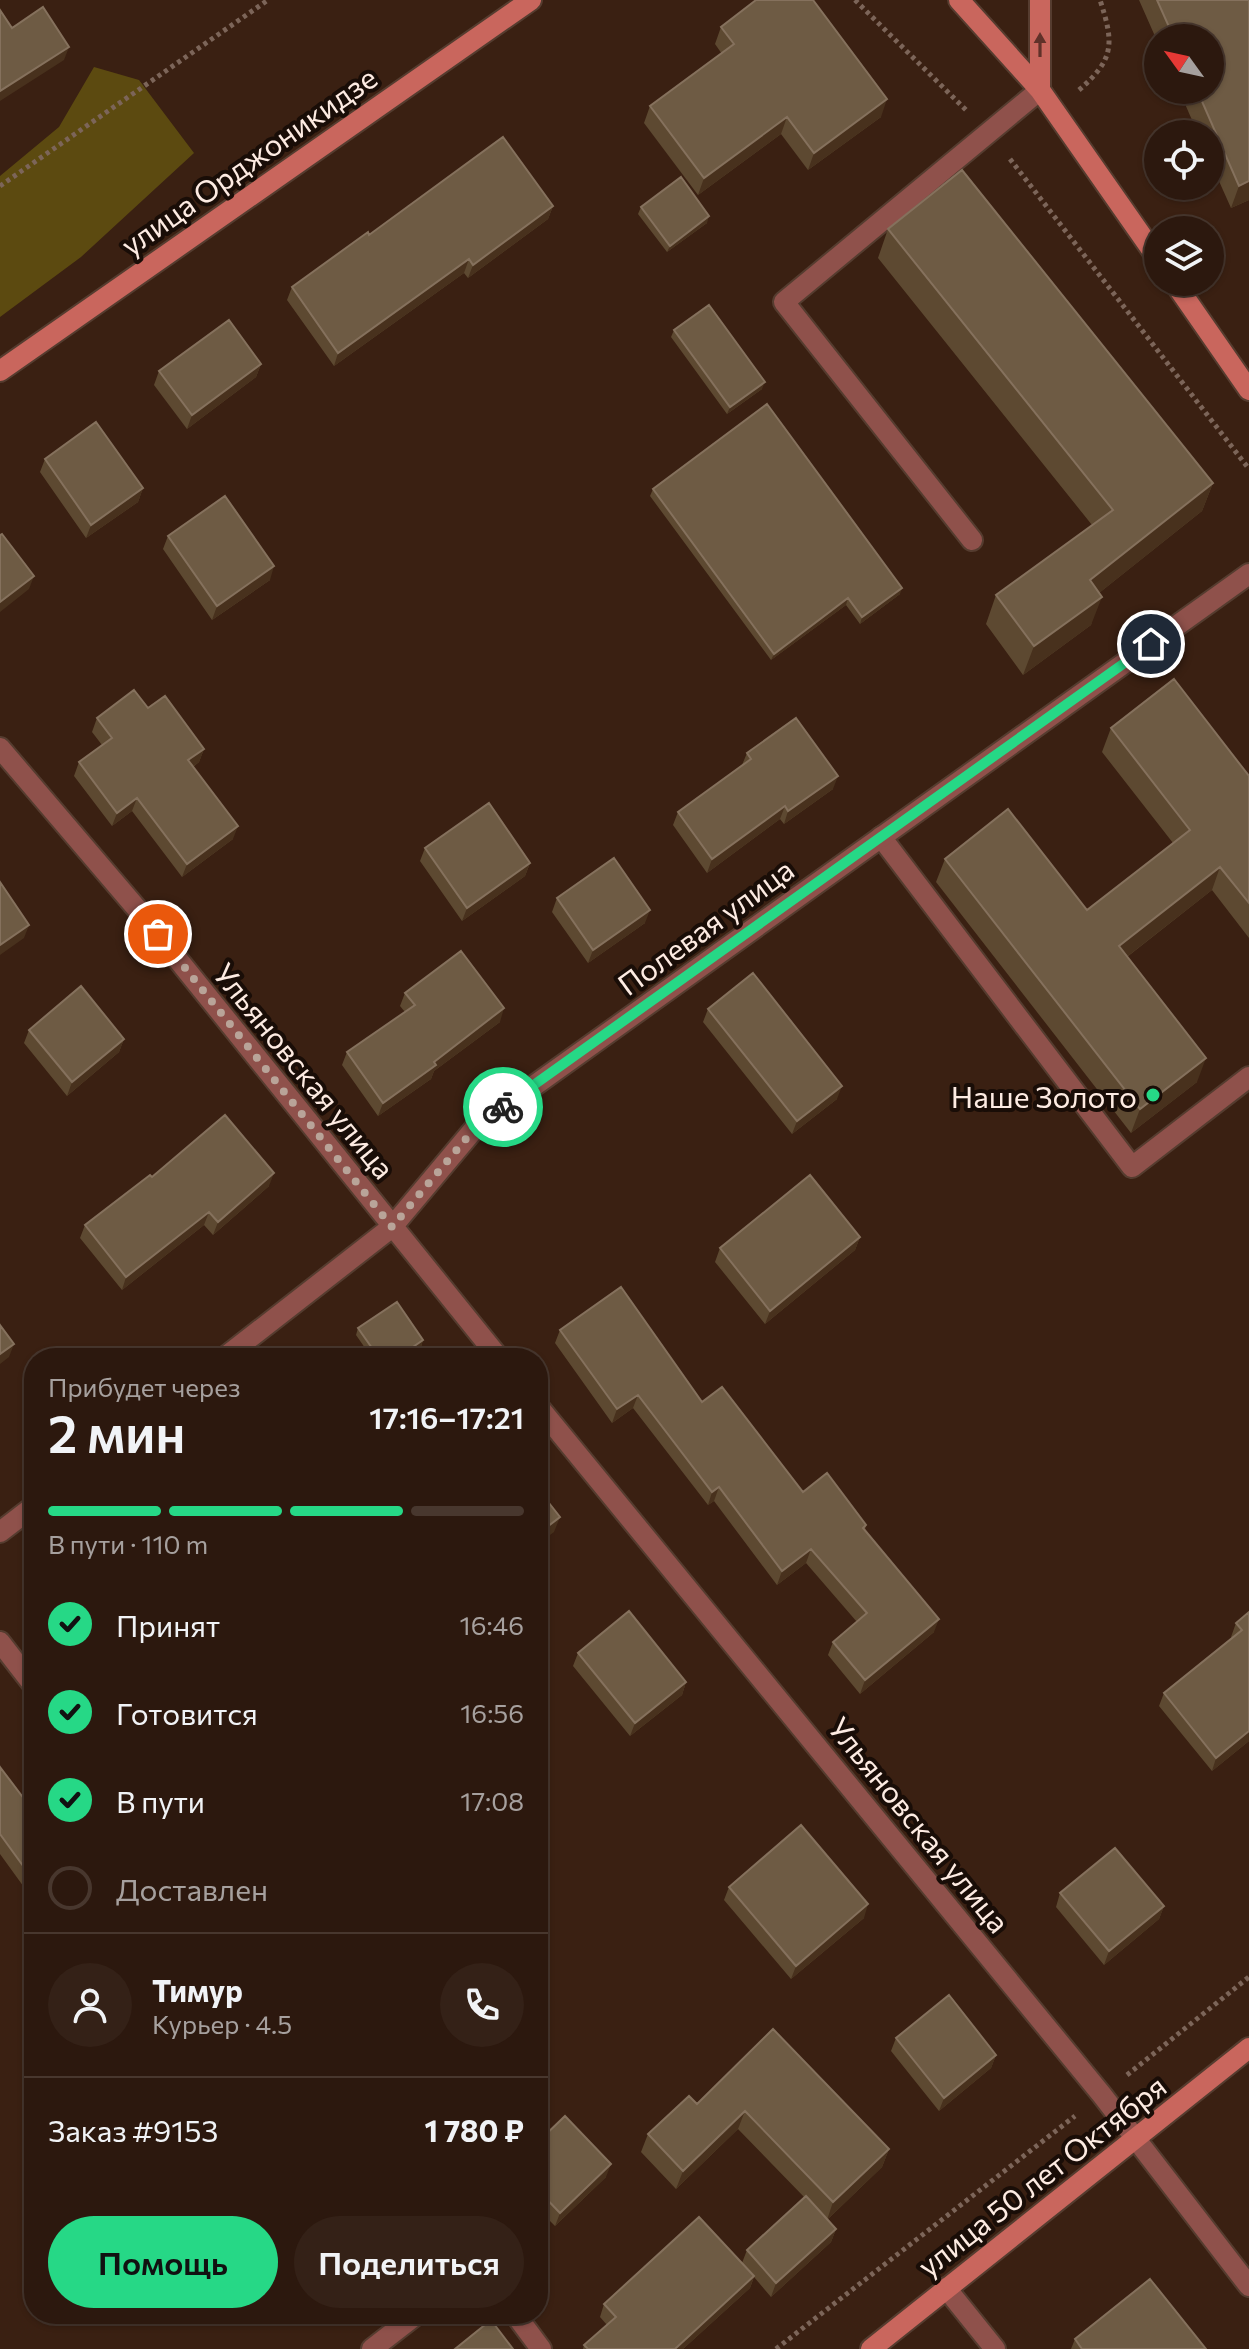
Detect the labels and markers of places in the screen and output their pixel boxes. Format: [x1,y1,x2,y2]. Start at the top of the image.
pin [1117,610,1185,678]
pin [124,900,192,968]
place label: Наше Золото [951,1077,1137,1114]
marker: Наше Золото [1144,1086,1162,1104]

